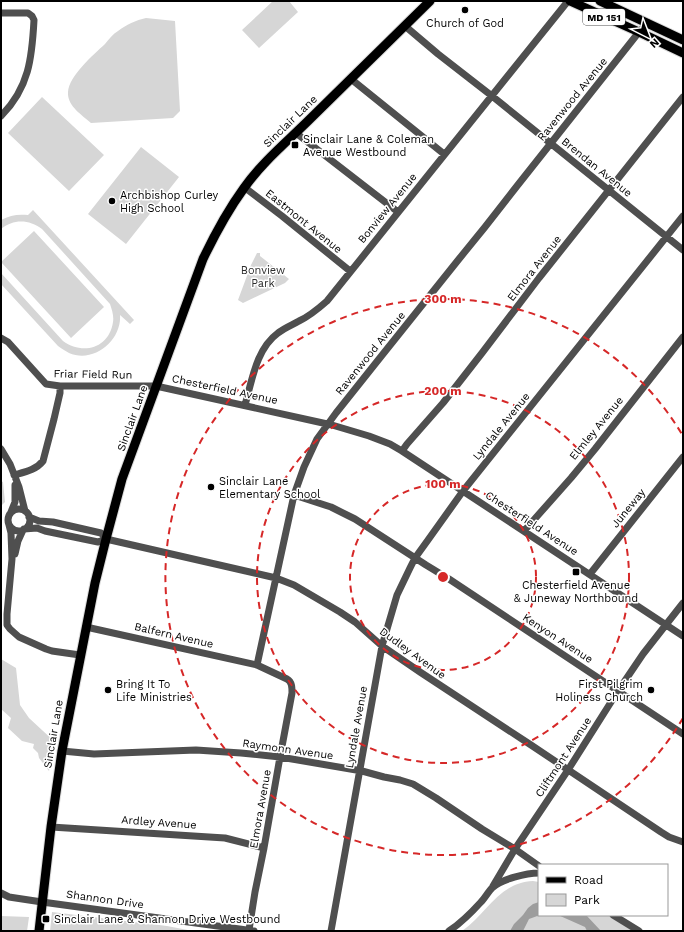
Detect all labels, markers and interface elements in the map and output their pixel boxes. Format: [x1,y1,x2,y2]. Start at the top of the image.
marker: Church of God [460,5,470,15]
road number: MD 151 [583,9,625,25]
north arrow [628,16,668,56]
place label: Church of God [426,17,504,30]
text: N [647,36,662,51]
street label: Ravenwood Avenue [535,55,610,144]
street label: Sinclair Lane [261,93,320,150]
place label: Sinclair Lane & Coleman Avenue Westbound [303,133,434,159]
street label: Brendan Avenue [559,135,635,200]
marker: Sinclair Lane & Coleman Avenue Westbound [290,140,300,150]
street label: Bonview Avenue [355,171,420,246]
street label: Eastmont Avenue [263,187,344,256]
place label: Archbishop Curley High School [120,189,218,215]
marker: Archbishop Curley High School [107,196,117,206]
street label: Elmora Avenue [505,233,564,304]
park label: Bonview Park [241,264,285,290]
text: 300 m [424,292,462,306]
street label: Ravenwood Avenue [333,309,408,398]
street label: Friar Field Run [54,367,132,382]
street label: Chesterfield Avenue [171,372,279,407]
street label: Sinclair Lane [115,383,150,453]
text: 200 m [424,384,462,398]
street label: Lyndale Avenue [470,390,533,463]
street label: Elmley Avenue [567,394,626,463]
place label: Sinclair Lane Elementary School [219,475,321,501]
text: 100 m [425,477,461,491]
marker: Sinclair Lane Elementary School [206,482,216,492]
street label: Juneway [609,486,648,531]
street label: Chesterfield Avenue [483,489,581,558]
marker: Chesterfield Avenue & Juneway Northbound [571,567,581,577]
centre of rings [436,570,450,584]
place label: Chesterfield Avenue & Juneway Northbound [514,579,638,605]
street label: Kenyon Avenue [520,611,595,666]
street label: Balfern Avenue [133,620,215,651]
street label: Dudley Avenue [377,625,448,682]
place label: Bring It To Life Ministries [116,678,192,704]
place label: First Pilgrim Holiness Church [555,678,643,704]
marker: Bring It To Life Ministries [103,685,113,695]
street label: Lyndale Avenue [343,685,370,769]
marker: First Pilgrim Holiness Church [646,685,656,695]
street label: Sinclair Lane [41,699,66,769]
street label: Cliftmont Avenue [533,715,594,800]
street label: Raymonn Avenue [242,737,334,762]
street label: Elmora Avenue [247,769,274,850]
street label: Ardley Avenue [121,813,197,832]
legend [538,864,668,916]
text: Road [574,873,603,887]
street label: Shannon Drive [65,888,145,911]
text: Park [574,893,600,907]
place label: Sinclair Lane & Shannon Drive Westbound [54,913,280,926]
marker: Sinclair Lane & Shannon Drive Westbound [41,914,51,924]

